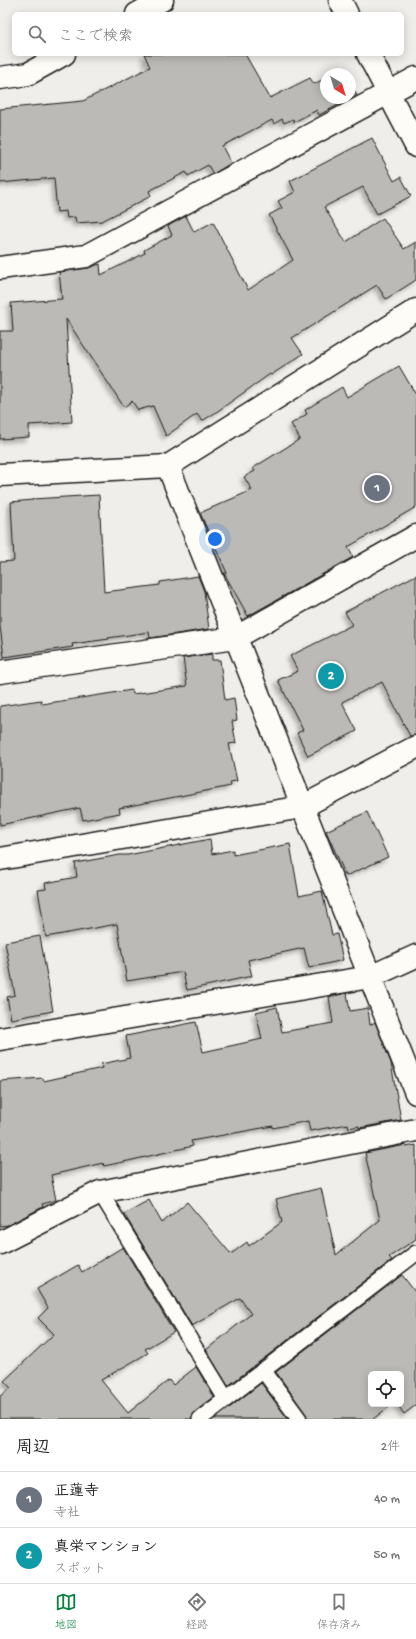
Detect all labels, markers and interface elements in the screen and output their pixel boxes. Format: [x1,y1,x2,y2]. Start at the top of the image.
search box [12,12,404,56]
icon: search [26,23,48,45]
text: ここで検索 [58,28,133,46]
north arrow [320,68,356,104]
pin: 1 [364,473,390,503]
your location [205,529,225,549]
pin: 2 [318,661,344,691]
map controls [368,1371,404,1407]
button: locate [368,1371,404,1407]
text: 周辺 [16,1439,50,1459]
text: 2件 [381,1440,400,1455]
text: 正蓮寺 [54,1483,99,1501]
text: 1 [26,1492,32,1507]
text: 40 m [374,1492,400,1507]
text: 寺社 [54,1506,80,1521]
text: 真栄マンション [54,1539,158,1557]
text: 2 [26,1548,32,1563]
text: 50 m [373,1548,400,1563]
text: スポット [54,1562,106,1577]
tab: 地図 [55,1591,77,1632]
tab: 経路 [186,1591,208,1632]
tab: 保存済み [317,1591,361,1632]

